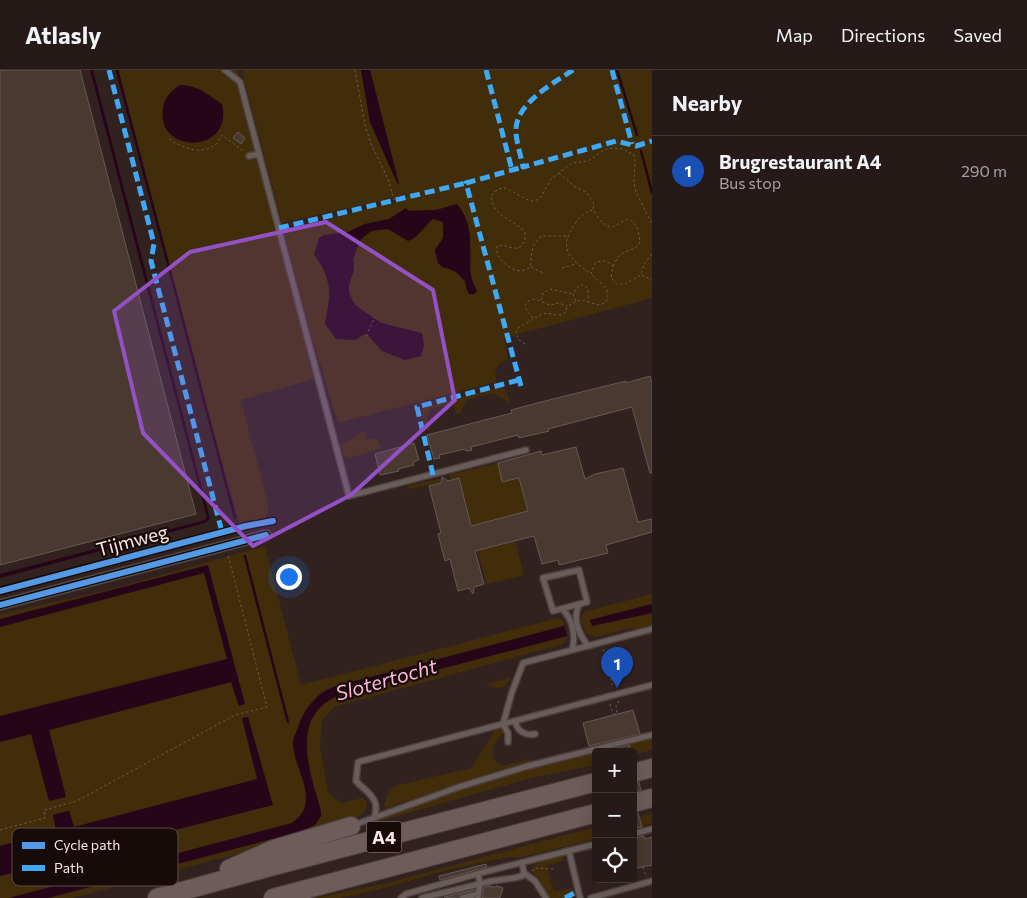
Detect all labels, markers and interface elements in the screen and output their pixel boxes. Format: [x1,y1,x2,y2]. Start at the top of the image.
text: Atlasly [25,20,102,49]
text: Map [776,24,813,46]
text: Directions [841,24,925,46]
text: Saved [953,24,1002,46]
text: Nearby [672,90,742,115]
text: Brugrestaurant A4 [719,150,882,173]
text: 1 [684,161,692,180]
text: 290 m [961,161,1007,180]
text: Bus stop [719,173,781,192]
street label: Tijmweg [94,519,170,561]
your location [276,564,302,590]
pin: 1 [601,647,633,688]
water label: Slotertocht [332,653,440,705]
map controls [592,748,637,883]
button: + [592,748,637,793]
button: − [592,793,637,838]
road number: A4 [366,822,402,852]
legend [12,828,178,886]
text: Cycle path [54,836,120,853]
button: locate [592,838,637,883]
text: Path [54,859,84,876]

